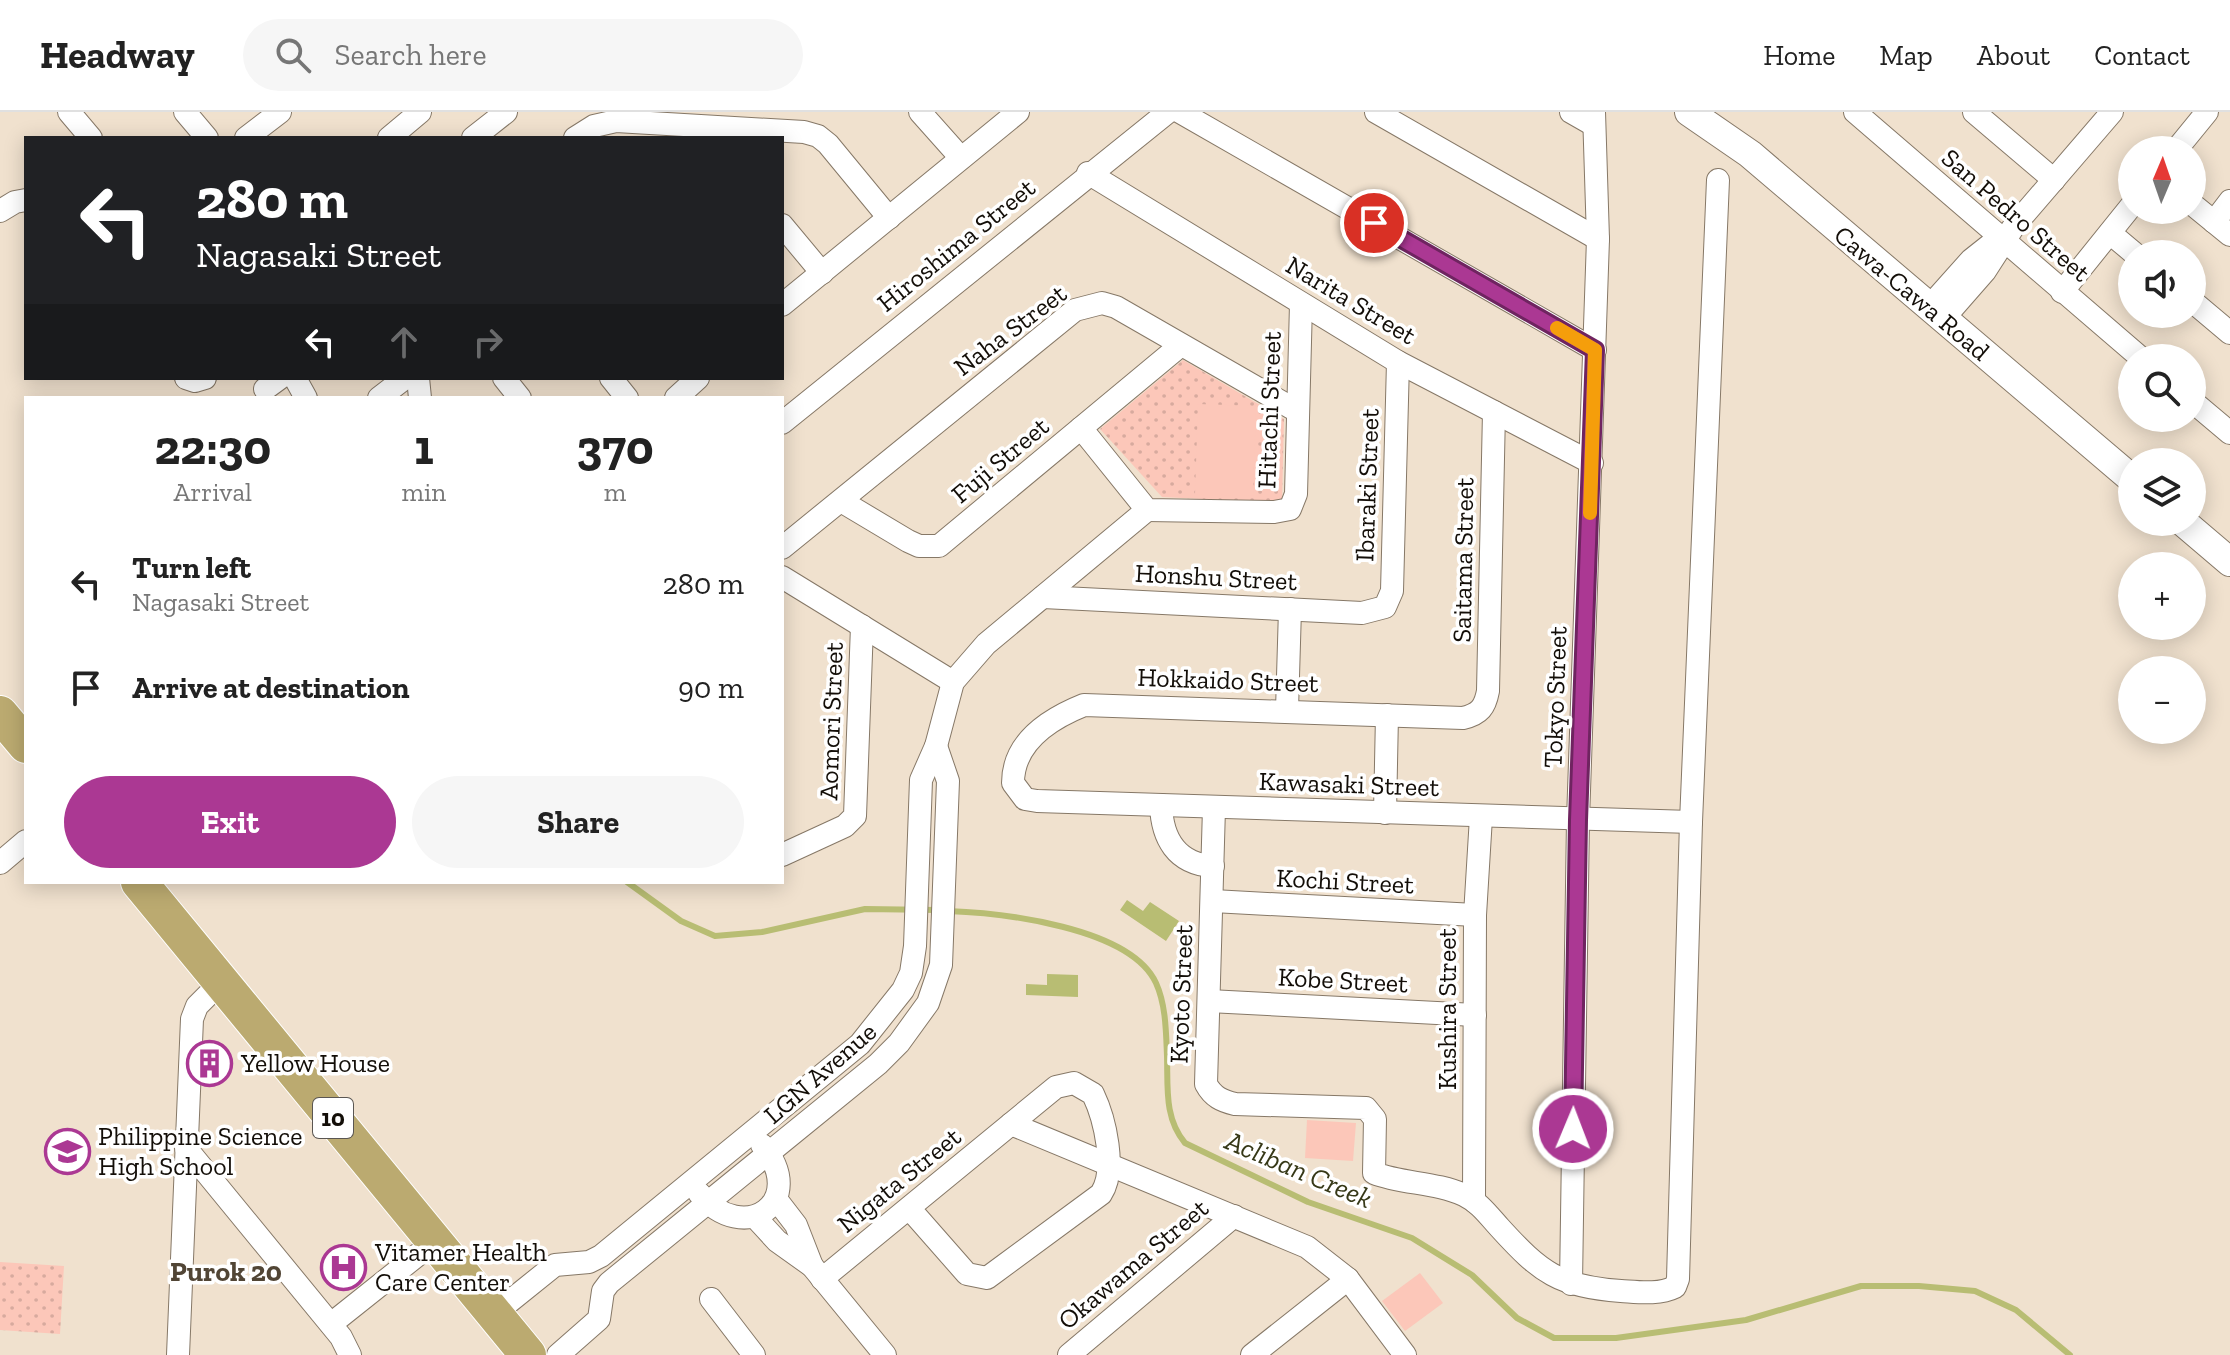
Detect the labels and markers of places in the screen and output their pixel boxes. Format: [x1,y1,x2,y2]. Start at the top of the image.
pin [1340,189,1408,257]
building icon: Yellow House [186,1039,234,1087]
place label: Yellow House [240,1047,390,1079]
place label: Philippine Science High School [98,1120,302,1182]
school or university icon: Philippine Science High School [43,1127,91,1175]
place label: Vitamer Health Care Center [374,1236,547,1298]
hospital icon: Vitamer Health Care Center [320,1243,368,1291]

